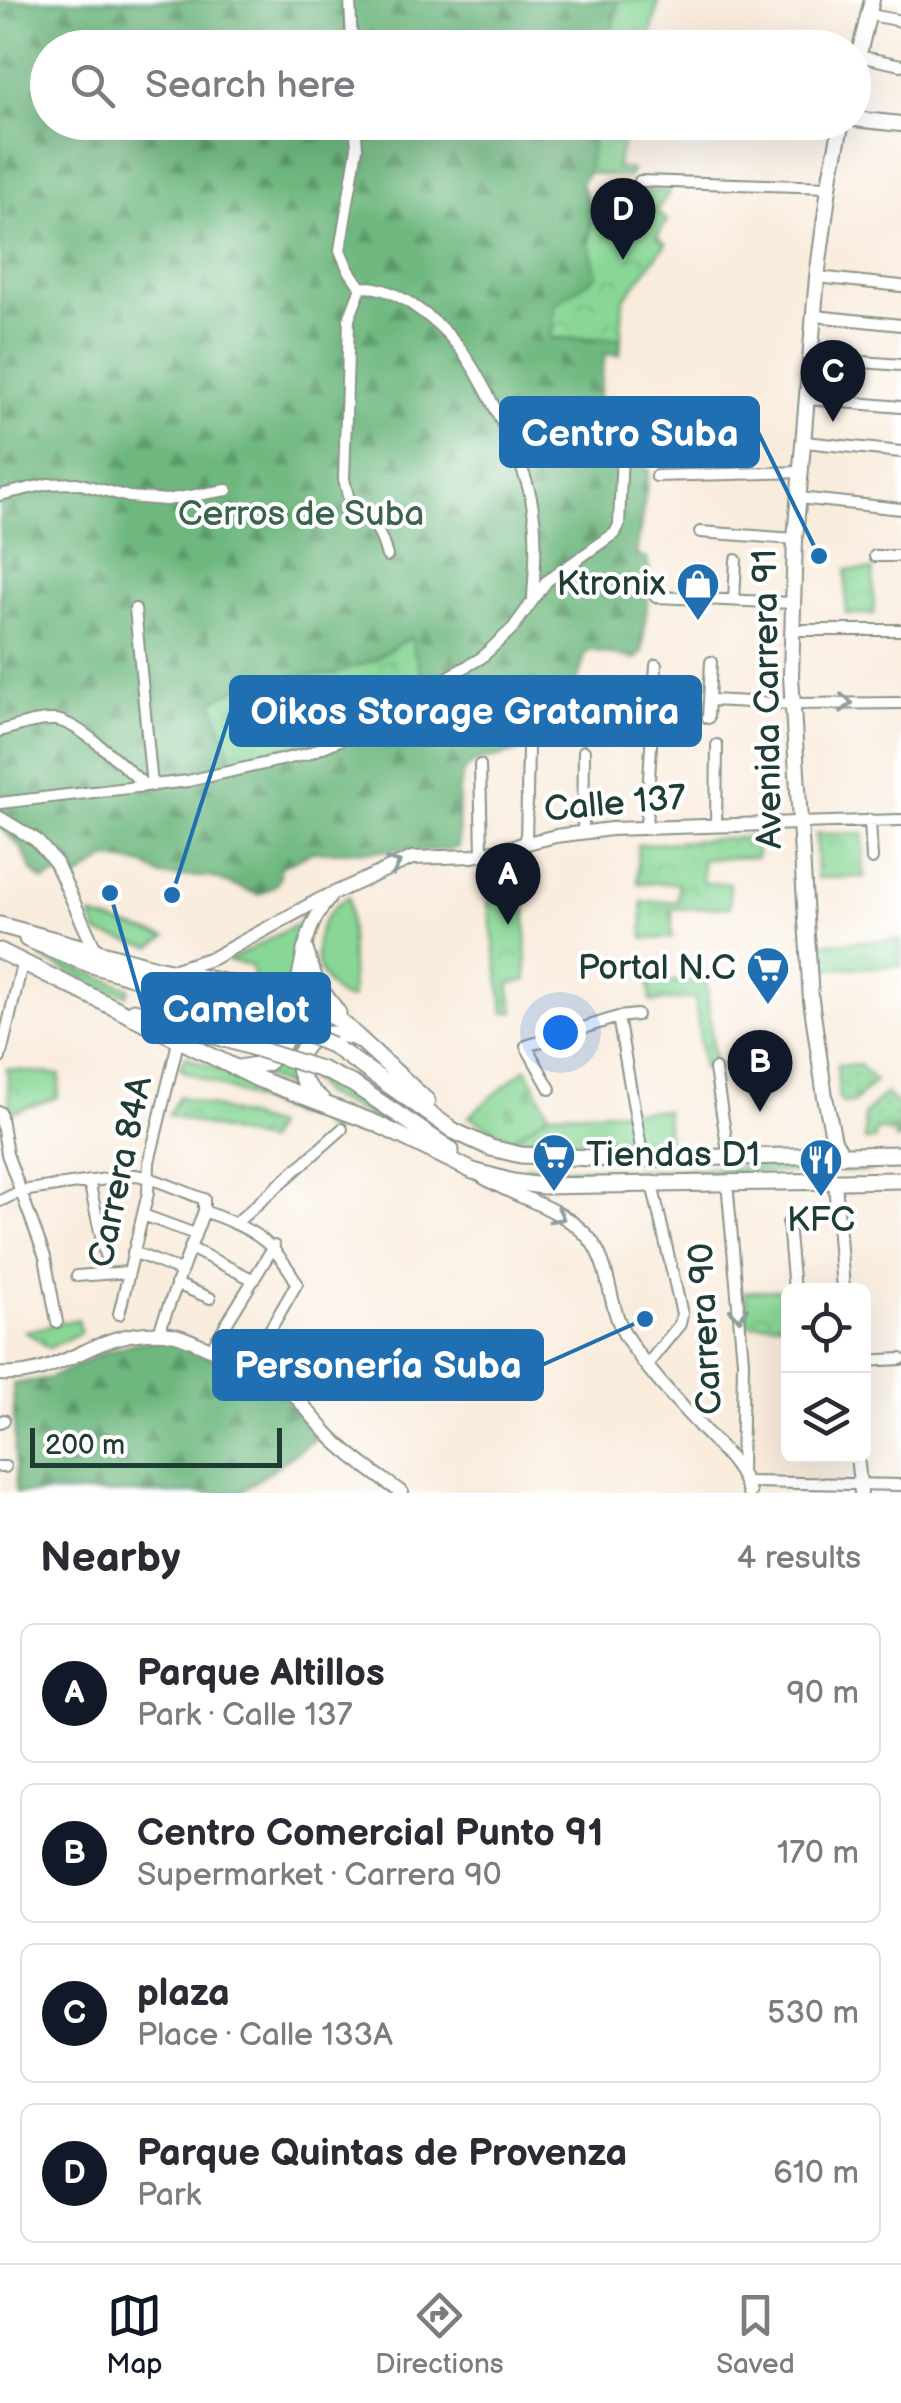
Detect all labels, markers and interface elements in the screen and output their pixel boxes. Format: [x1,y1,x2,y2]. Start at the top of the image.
search box [30,30,871,140]
icon: search [65,58,120,113]
text: Search here [145,63,356,108]
pin: D [590,178,656,260]
pin: C [800,340,866,422]
callout: Centro Suba [501,398,758,466]
text: Centro Suba [521,412,739,457]
park label: Cerros de Suba [178,493,424,536]
street label: Avenida Carrera 91 [744,549,792,849]
shop icon: Ktronix [675,561,721,622]
place label: Ktronix [557,563,666,606]
callout: Oikos Storage Gratamira [231,677,700,745]
text: Oikos Storage Gratamira [250,690,680,735]
one-way arrow [840,692,855,714]
street label: Calle 137 [542,776,688,832]
pin: A [476,842,540,925]
one-way arrow [384,857,401,877]
supermarket icon: Portal N.C [745,945,791,1006]
place label: Portal N.C [578,947,736,990]
callout: Camelot [143,974,329,1042]
text: Camelot [163,988,310,1033]
your location [535,1007,586,1058]
pin: B [728,1030,792,1112]
street label: Carrera 84A [80,1072,162,1272]
supermarket icon: Tiendas D1 [531,1132,577,1193]
place label: Tiendas D1 [586,1134,760,1177]
restaurant icon: KFC [798,1137,844,1198]
place label: KFC [787,1199,855,1242]
one-way arrow [548,1204,566,1224]
street label: Carrera 90 [680,1242,732,1416]
map controls [781,1283,871,1463]
button: locate [781,1283,871,1373]
one-way arrow [728,1306,749,1322]
callout: Personería Suba [214,1331,542,1399]
text: Personería Suba [234,1344,522,1389]
button: layers [781,1373,871,1463]
scale bar [30,1423,282,1468]
text: 200 m [45,1429,125,1462]
text: Nearby [40,1533,180,1584]
text: 4 results [737,1539,861,1578]
text: Parque Altillos [137,1651,385,1696]
text: A [65,1674,84,1713]
text: 90 m [787,1674,859,1713]
text: Park · Calle 137 [137,1696,352,1735]
text: Centro Comercial Punto 91 [137,1811,603,1856]
text: B [63,1834,86,1873]
text: 170 m [777,1834,859,1873]
text: Supermarket · Carrera 90 [137,1856,501,1895]
text: plaza [137,1971,230,2016]
text: C [63,1994,86,2033]
text: 530 m [767,1994,859,2033]
text: Place · Calle 133A [137,2016,393,2055]
text: Parque Quintas de Provenza [137,2131,627,2176]
text: D [63,2154,86,2193]
text: 610 m [773,2154,859,2193]
text: Park [137,2176,201,2215]
tab: Map [106,2288,163,2381]
tab: Directions [375,2288,504,2381]
tab: Saved [716,2288,795,2381]

